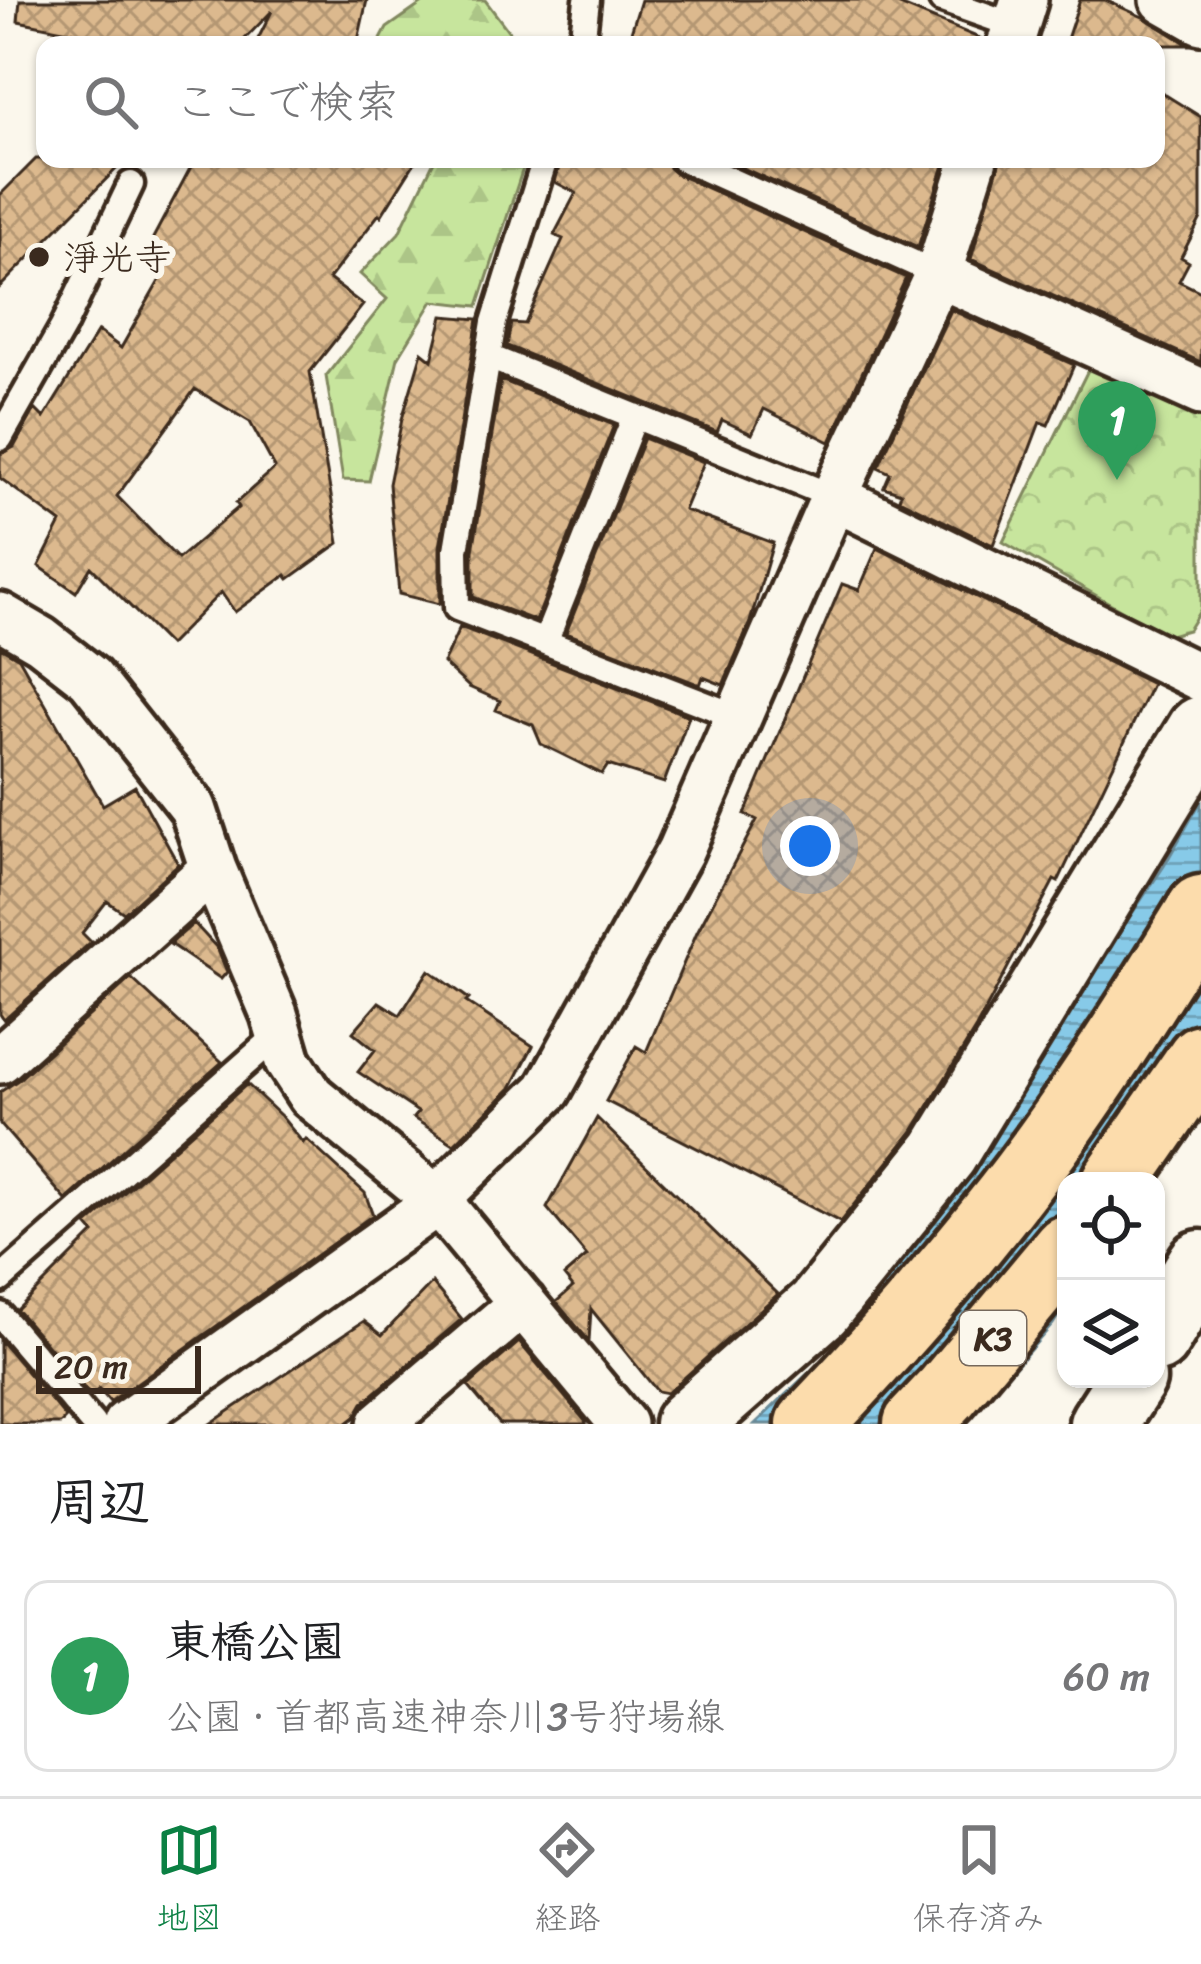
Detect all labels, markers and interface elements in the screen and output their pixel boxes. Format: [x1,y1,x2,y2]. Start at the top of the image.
search box [36,36,1165,168]
text: ここで検索 [174,62,399,142]
icon: search [78,69,144,135]
place label: 淨光寺 [63,226,171,290]
marker: 淨光寺 [26,244,52,270]
pin: 1 [1078,381,1156,480]
your location [780,816,840,876]
map controls [1057,1172,1165,1388]
button: locate [1057,1172,1165,1280]
button: layers [1057,1280,1165,1388]
road number: K3 [960,1311,1026,1365]
text: 20 m [54,1338,128,1396]
scale bar [36,1340,201,1393]
text: 周辺 [48,1457,150,1547]
text: 東橋公園 [165,1602,345,1682]
text: 1 [82,1642,98,1711]
text: 60 m [1063,1642,1150,1711]
text: 公園 · 首都高速神奈川3号狩場線 [165,1682,724,1751]
tab: 地図 [156,1817,222,1947]
tab: 経路 [534,1817,600,1947]
tab: 保存済み [913,1817,1045,1947]

